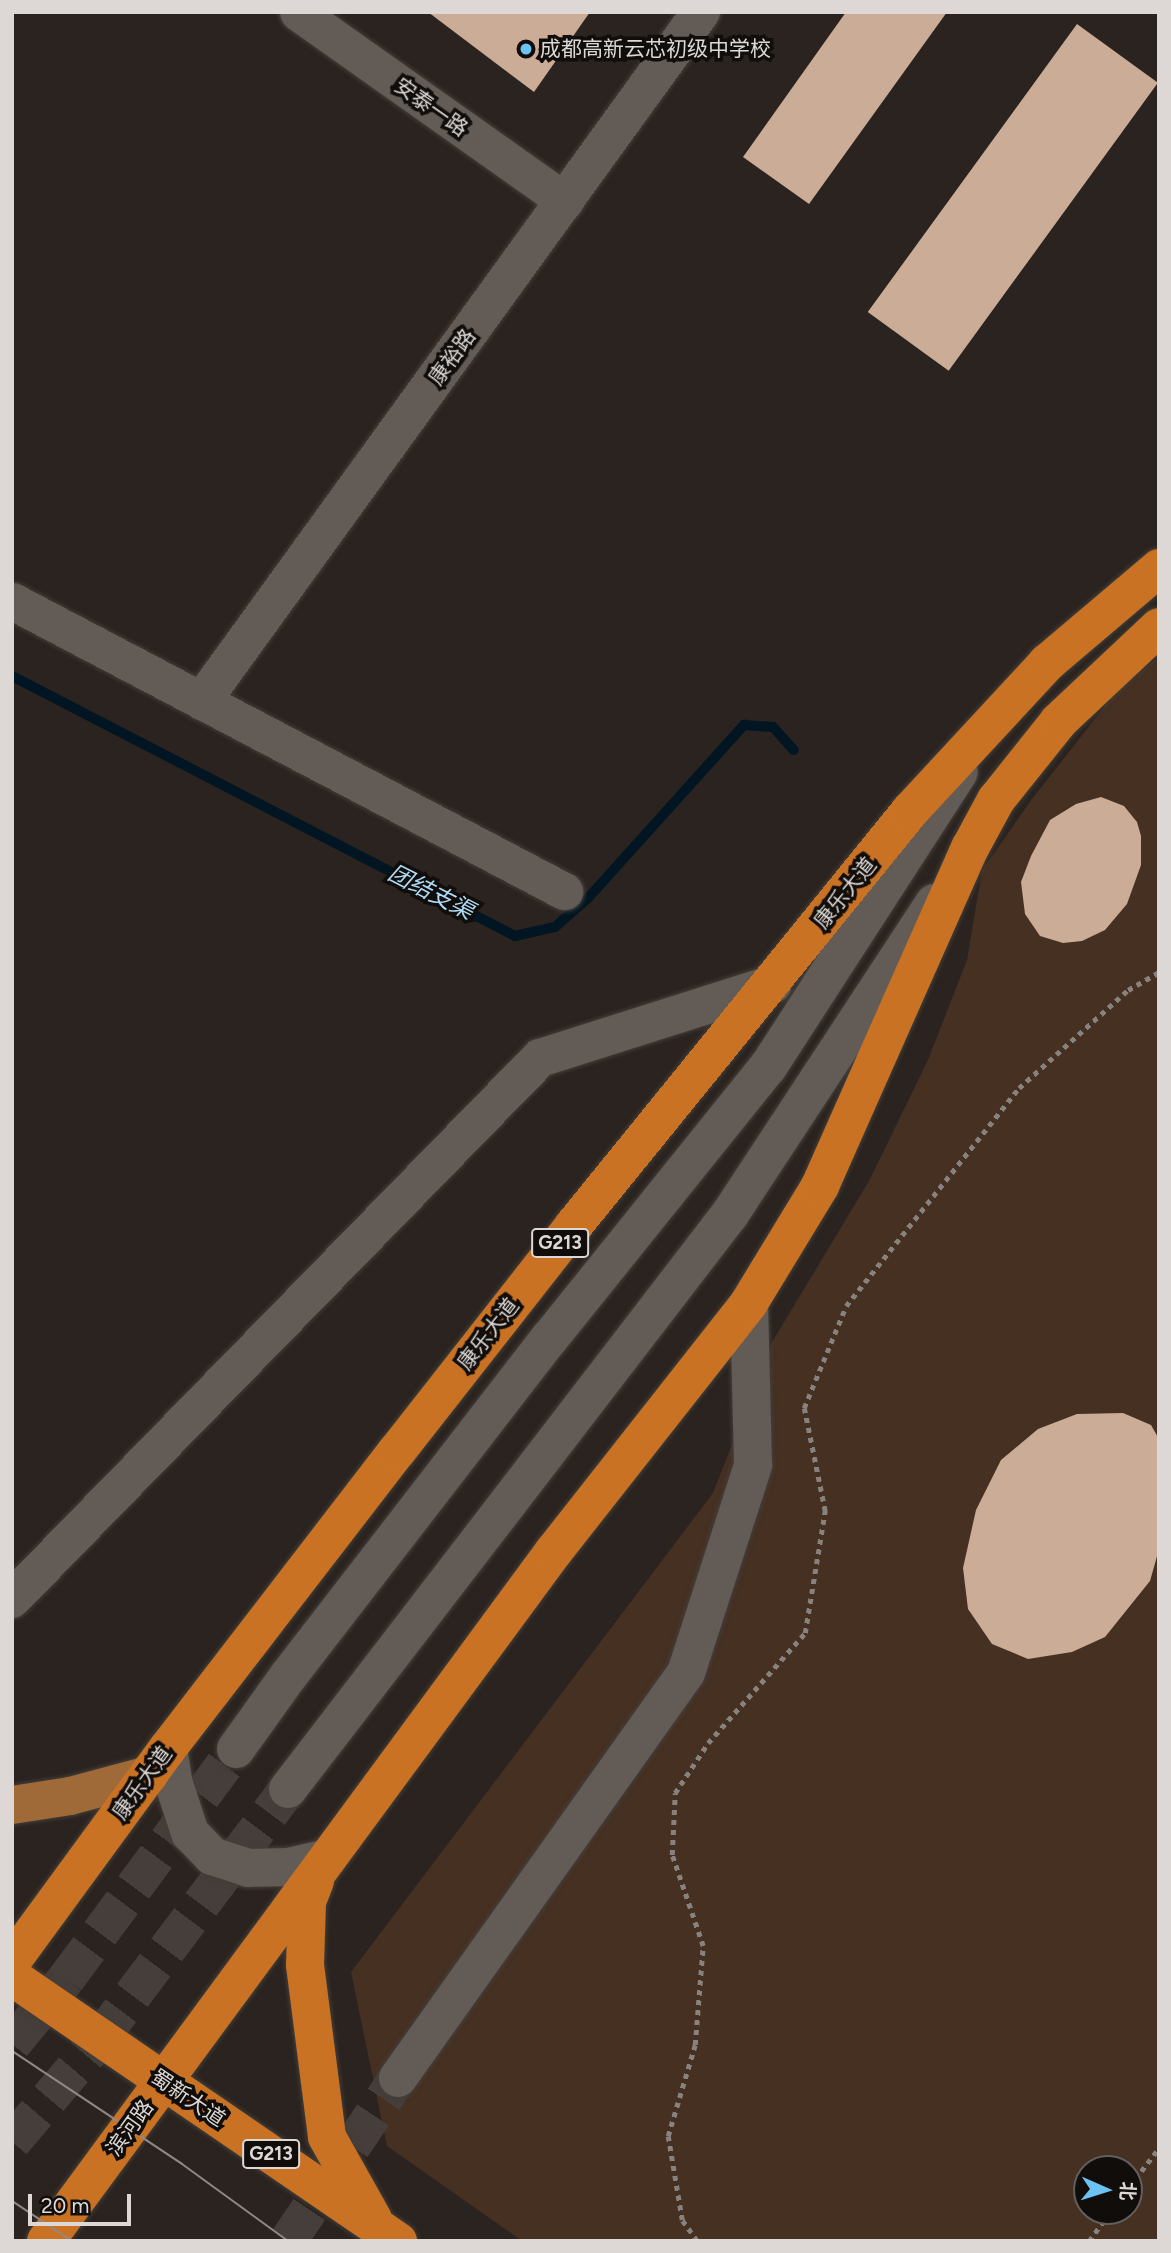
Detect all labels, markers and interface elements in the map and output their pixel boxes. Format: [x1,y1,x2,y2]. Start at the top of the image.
place label: 成都高新云芯初级中学校 [540,36,771,62]
marker: 成都高新云芯初级中学校 [518,41,534,57]
street label: 安泰一路 [389,73,473,141]
street label: 康裕路 [423,324,481,390]
street label: 康乐大道 [809,852,881,934]
water label: 团结支渠 [384,859,478,925]
road number: G213 [530,1228,590,1259]
street label: 康乐大道 [452,1293,524,1375]
street label: 康乐大道 [107,1742,177,1824]
street label: 蜀新大道 [146,2064,230,2132]
street label: 滨河路 [101,2095,159,2161]
road number: G213 [241,2138,301,2170]
north arrow [1073,2155,1143,2225]
scale bar [32,2180,135,2224]
text: 北 [1115,2181,1139,2201]
text: 20 m [41,2193,89,2218]

